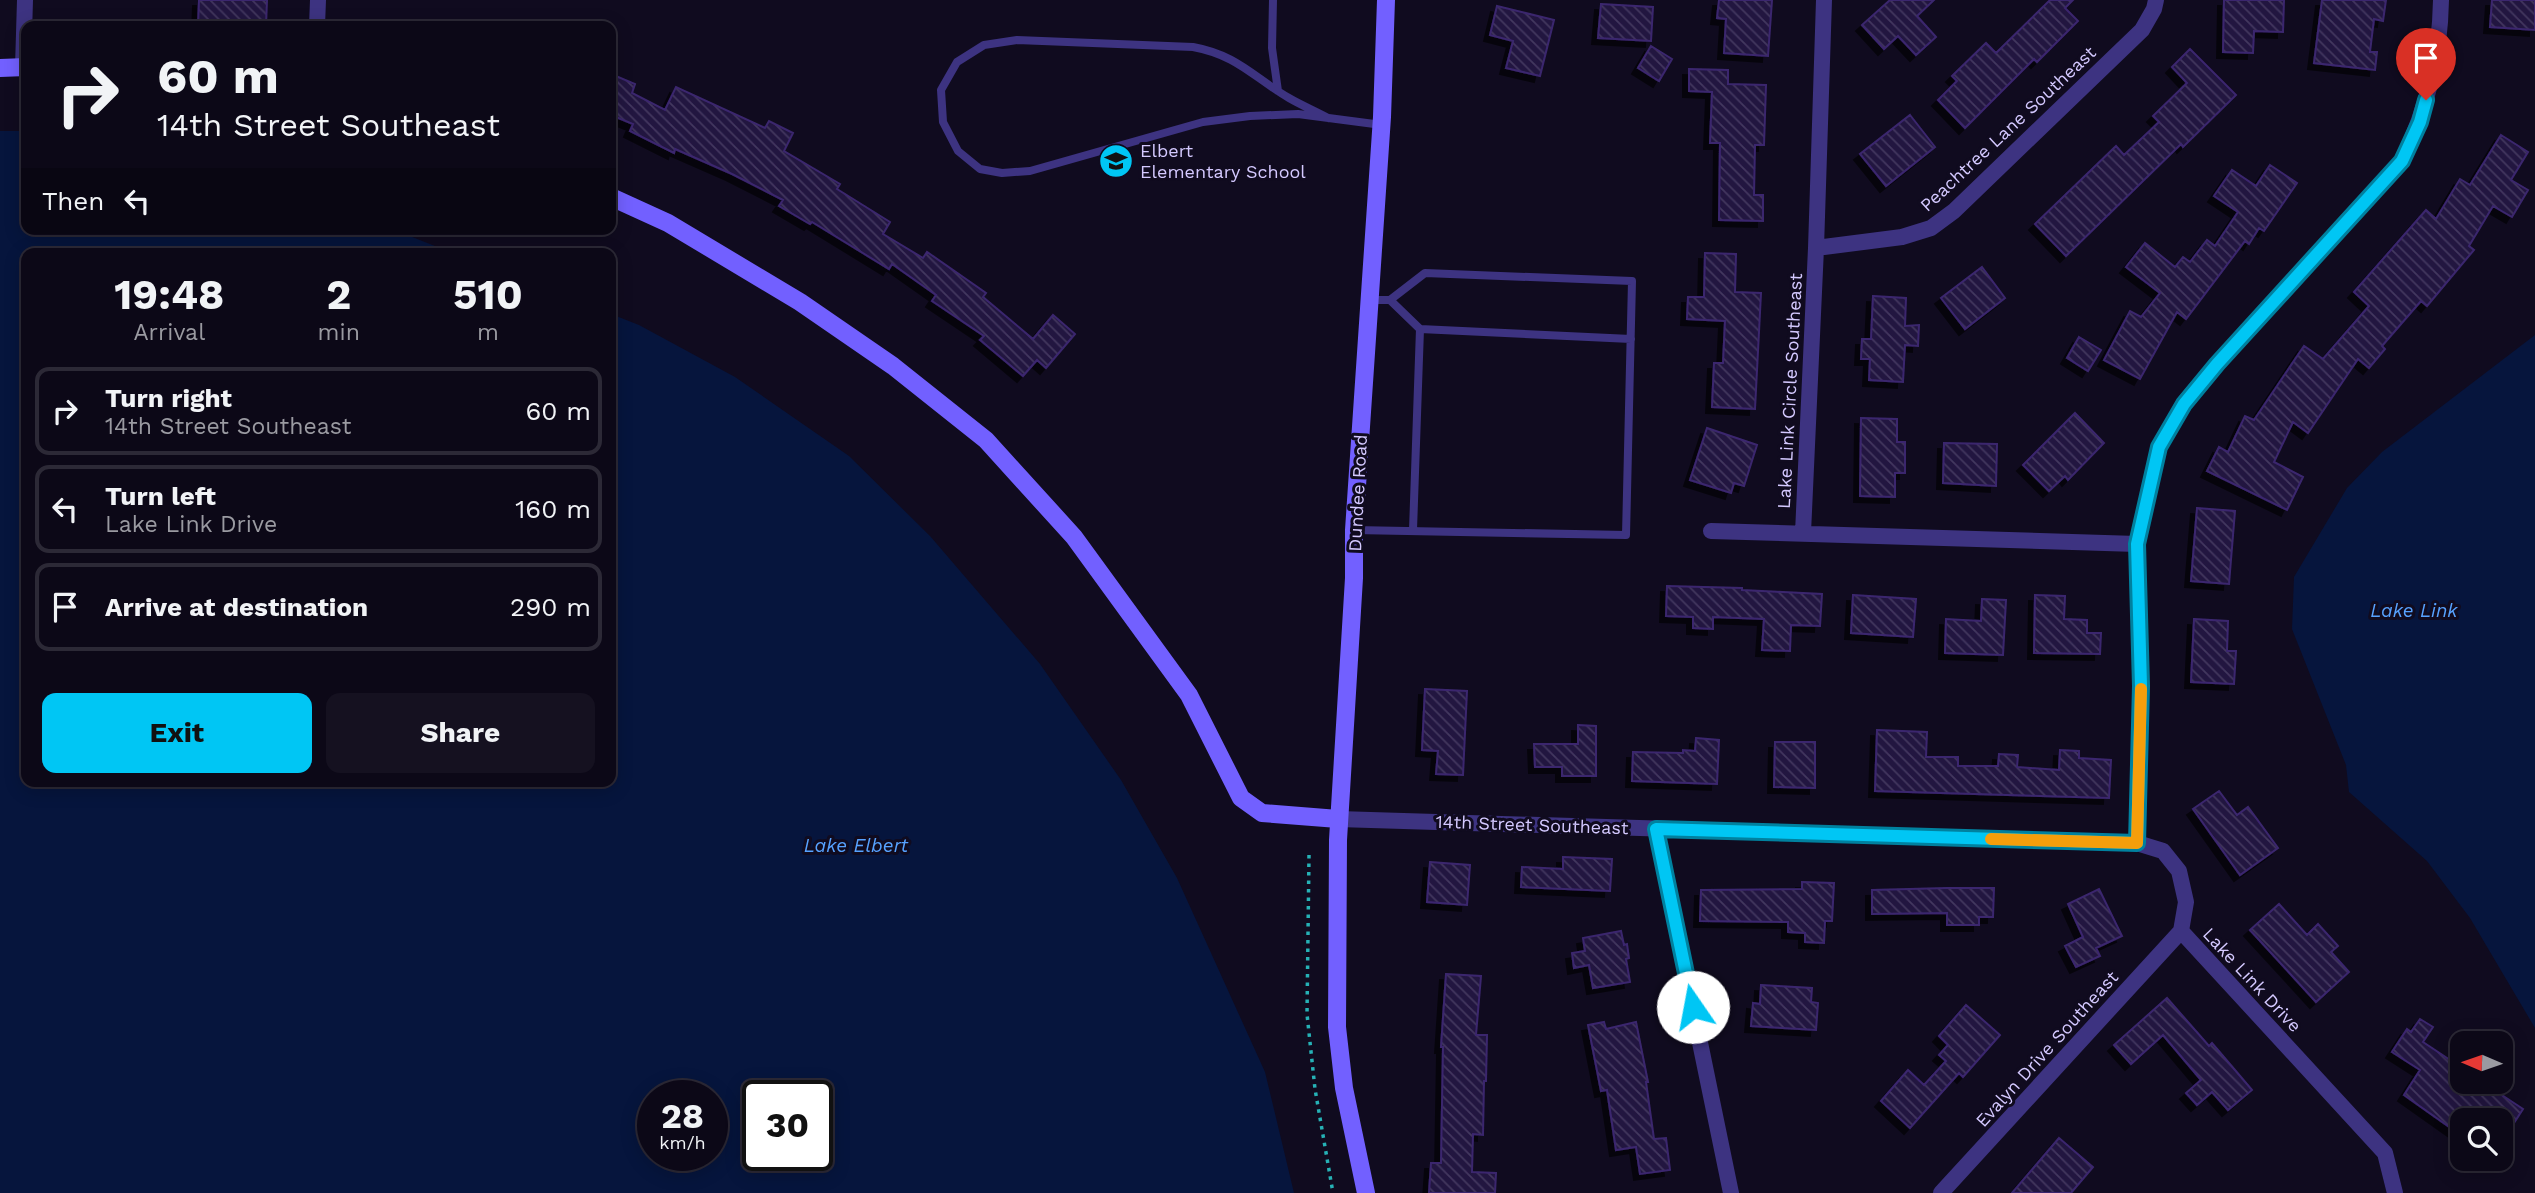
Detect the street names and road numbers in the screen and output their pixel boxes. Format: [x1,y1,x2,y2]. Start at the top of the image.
street label: Peachtree Lane Southeast [1916,41,2100,216]
street label: Lake Link Circle Southeast [1773,272,1806,509]
street label: Dundee Road [1344,434,1371,552]
street label: 14th Street Southeast [1435,811,1629,838]
street label: Lake Link Drive [2199,923,2306,1036]
street label: Evalyn Drive Southeast [1971,966,2122,1131]

